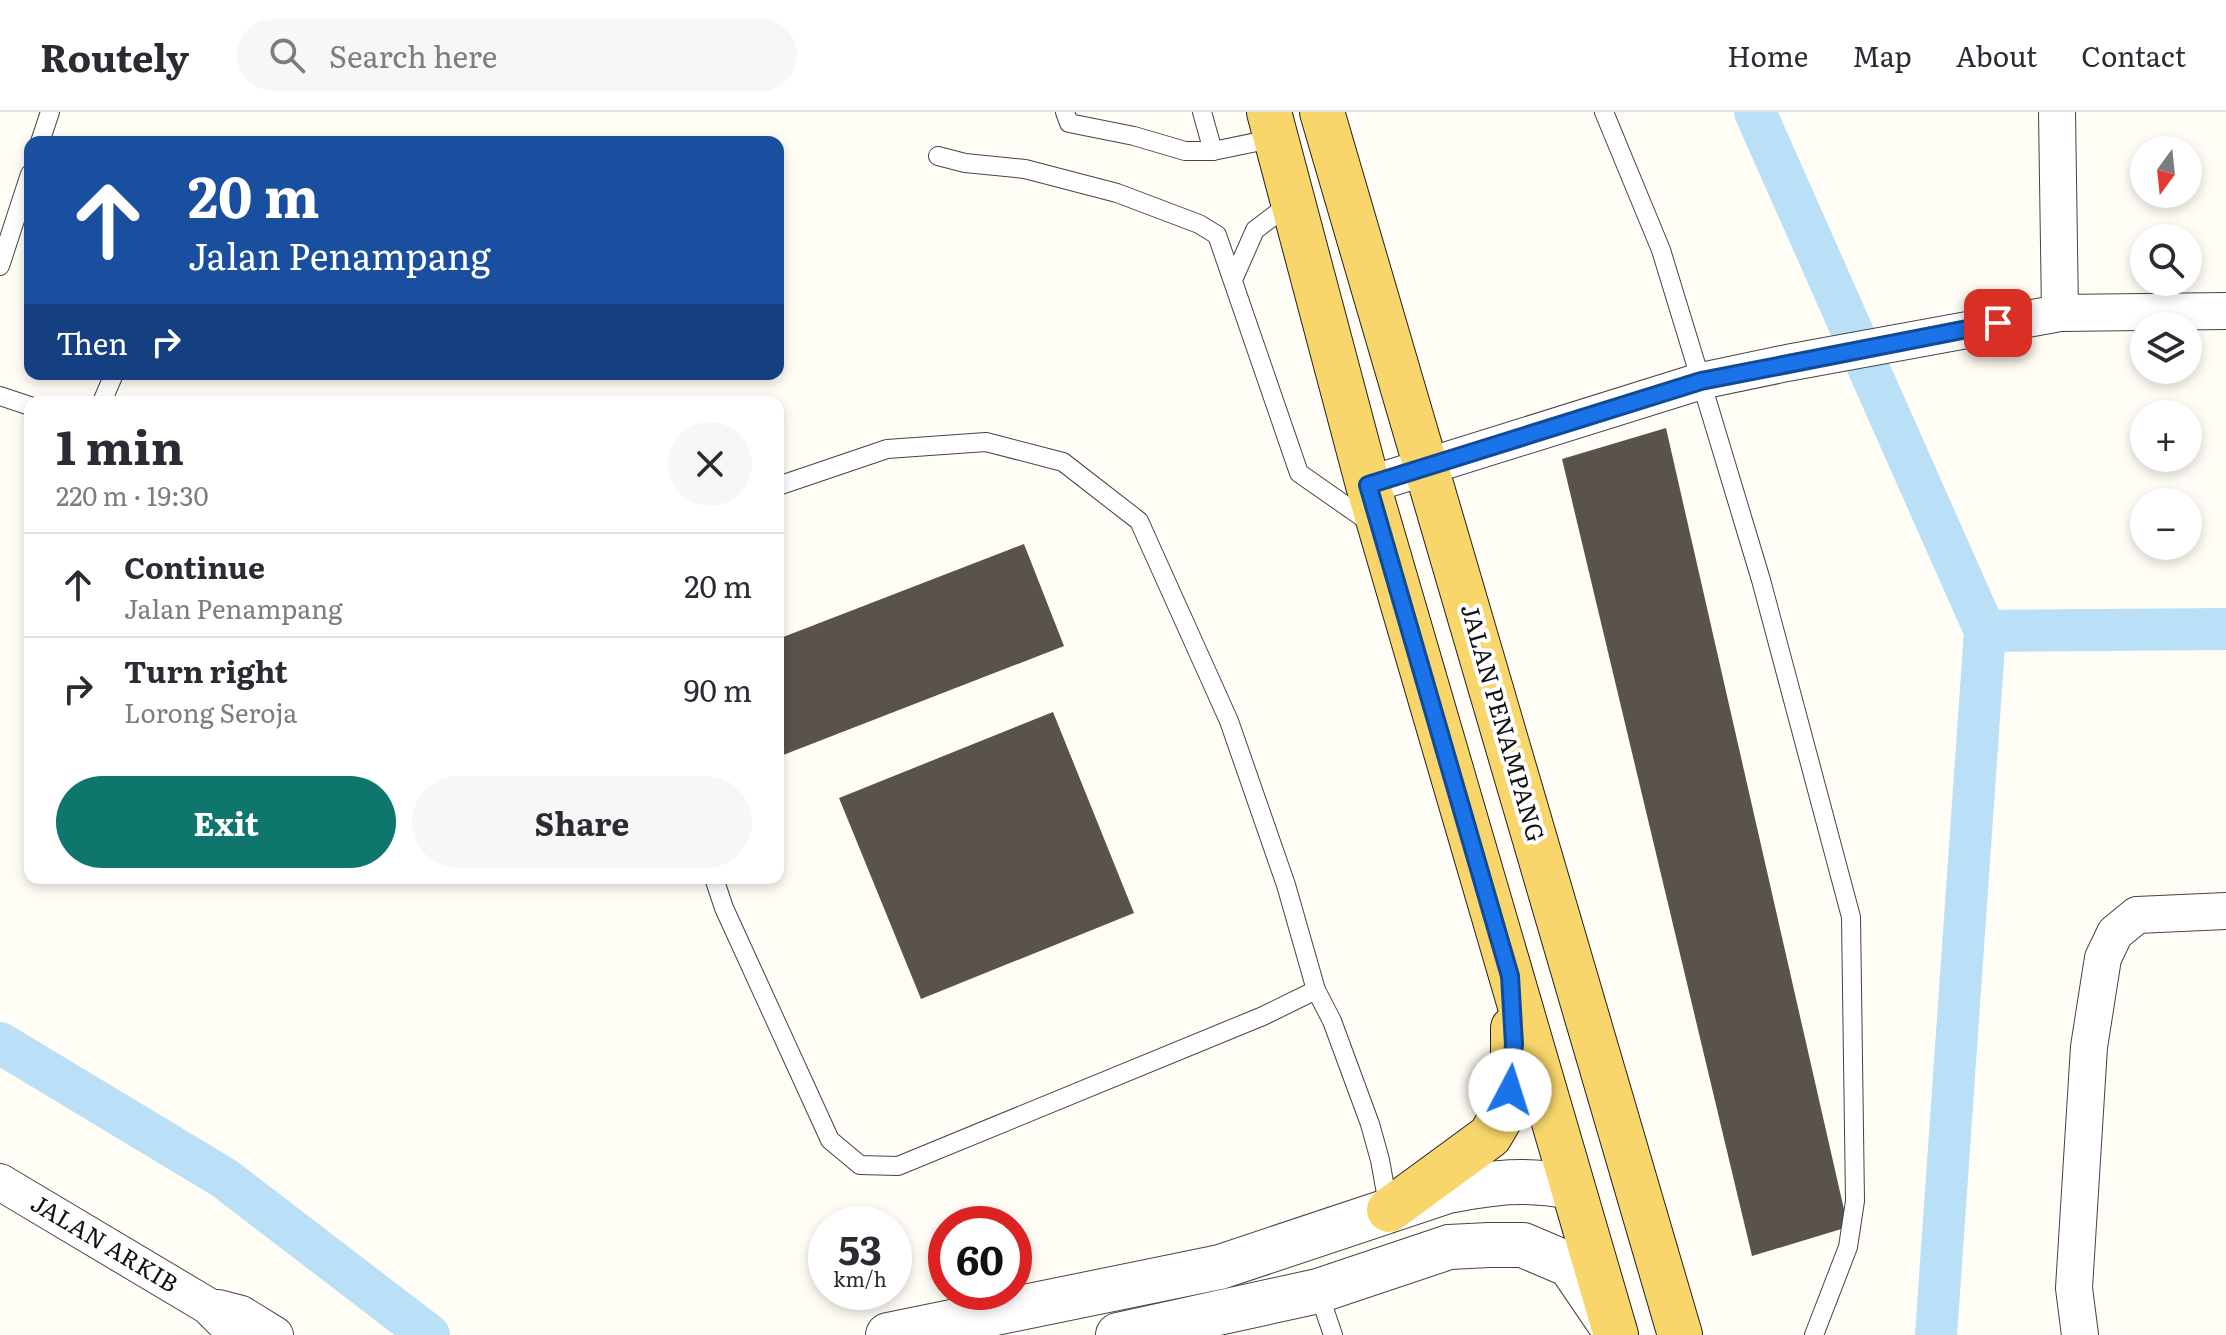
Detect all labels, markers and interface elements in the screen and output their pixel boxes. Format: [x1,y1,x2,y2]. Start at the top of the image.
search box [237,19,797,91]
text: Routely [40,27,189,84]
icon: search [265,33,309,77]
text: Search here [329,33,497,77]
text: Home [1727,34,1808,76]
text: Map [1852,34,1912,76]
text: About [1956,34,2037,76]
text: Contact [2081,34,2186,76]
north arrow [2130,136,2202,208]
map controls [2130,136,2202,560]
text: 20 m [188,152,320,235]
icon: ahead [56,168,160,272]
button: search [2130,224,2202,296]
text: Jalan Penampang [188,228,491,281]
pin [1964,289,2032,357]
icon: arrive [1976,301,2020,345]
button: layers [2130,312,2202,384]
text: Then [56,320,128,364]
icon: right [144,320,188,364]
button: + [2130,400,2202,472]
text: 1 min [56,409,184,480]
button: close [668,422,752,506]
text: 220 m · 19:30 [56,475,209,514]
button: − [2130,488,2202,560]
text: Continue [124,544,265,588]
icon: ahead [56,563,100,607]
text: 20 m [684,563,752,607]
text: Jalan Penampang [124,588,343,627]
street label: JALAN PENAMPANG [1454,599,1555,845]
text: Turn right [124,648,288,692]
icon: right [56,667,100,711]
text: 90 m [684,667,752,711]
text: Lorong Seroja [124,692,297,731]
button: Exit [56,776,396,868]
button: Share [412,776,752,868]
position arrow [1468,1048,1552,1132]
street label: JALAN ARKIB [25,1184,185,1300]
speed limit sign: 60 [928,1206,1032,1310]
text: 53 [838,1218,882,1277]
text: km/h [833,1263,887,1293]

